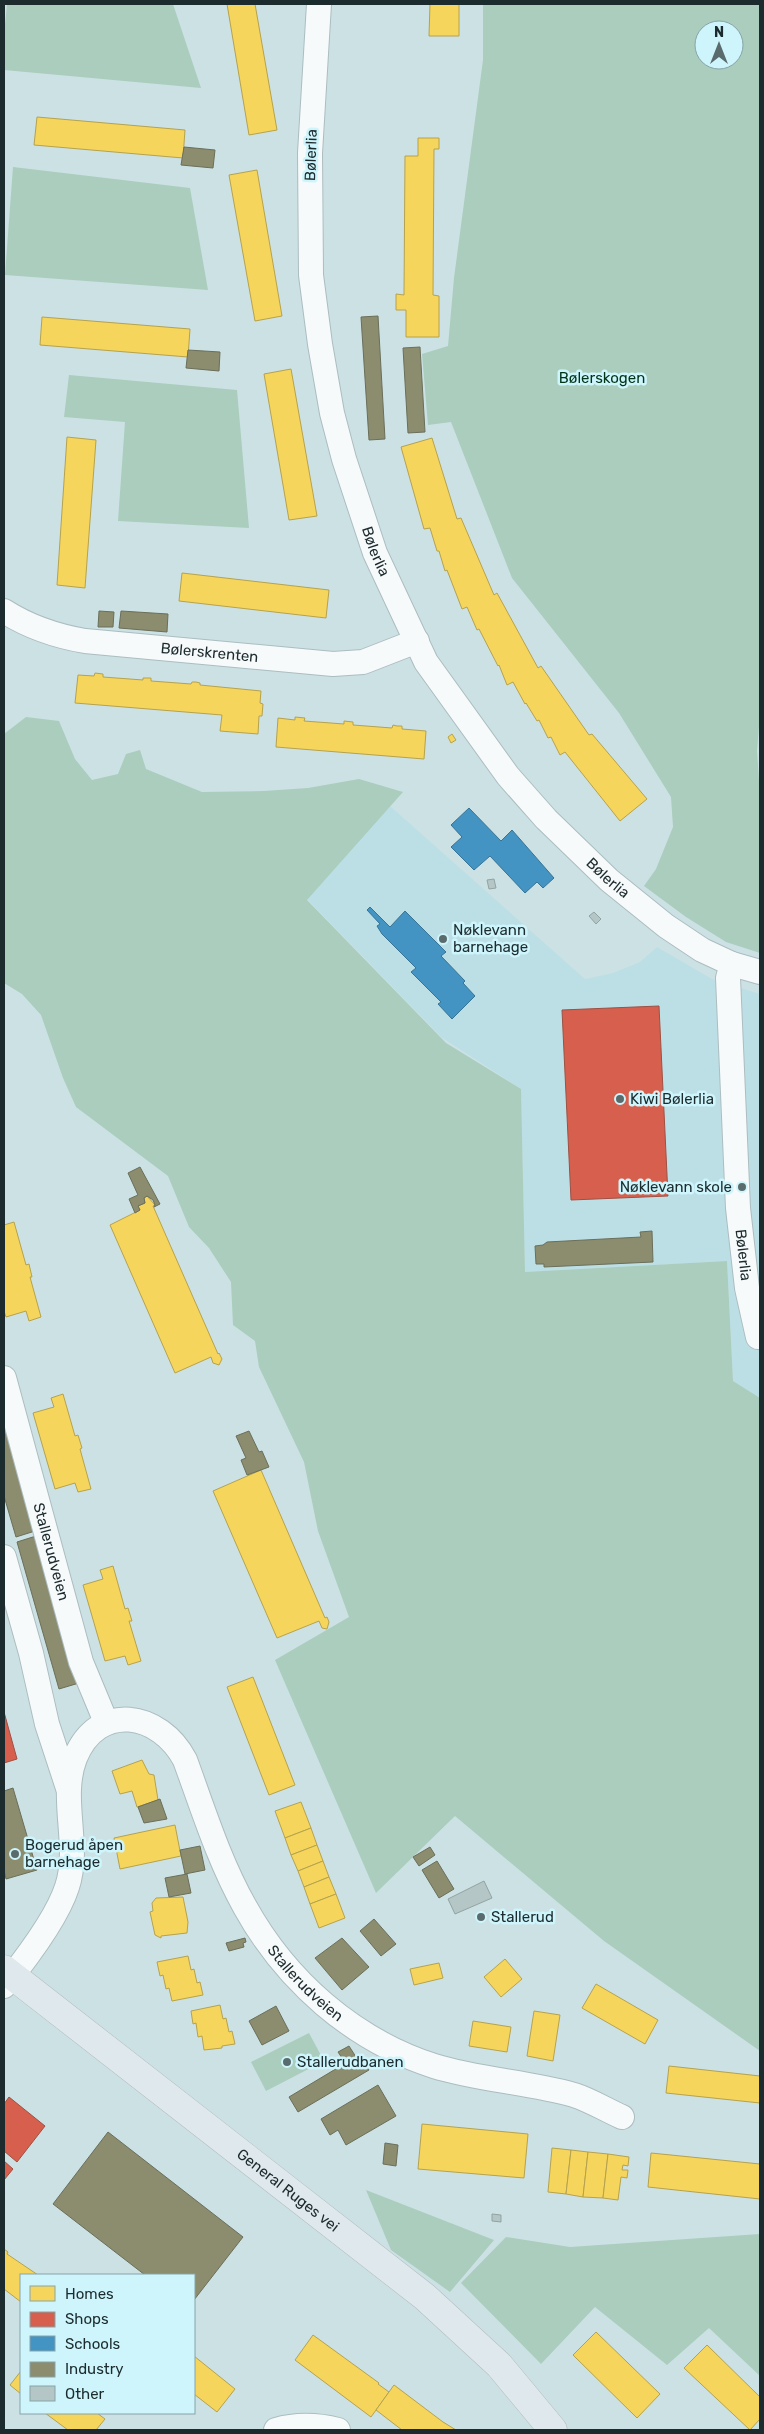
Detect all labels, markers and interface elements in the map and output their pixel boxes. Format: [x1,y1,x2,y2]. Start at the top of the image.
north arrow [694,20,744,70]
text: N [714,24,724,41]
street label: Bølerlia [301,129,321,181]
park label: Bølerskogen [559,369,645,387]
street label: Bølerlia [358,524,394,579]
street label: Bølerskrenten [160,639,259,666]
street label: Bølerlia [582,854,633,902]
place label: Nøklevann barnehage [453,921,528,956]
marker: Nøklevann barnehage [437,933,449,945]
place label: Kiwi Bølerlia [630,1090,714,1108]
marker: Kiwi Bølerlia [614,1093,626,1105]
place label: Nøklevann skole [620,1178,732,1196]
marker: Nøklevann skole [736,1181,748,1193]
street label: Bølerlia [731,1228,755,1282]
street label: Stallerudveien [29,1501,73,1603]
place label: Bogerud åpen barnehage [25,1836,123,1871]
marker: Bogerud åpen barnehage [9,1848,21,1860]
place label: Stallerud [491,1908,554,1926]
marker: Stallerud [475,1911,487,1923]
street label: Stallerudveien [264,1941,347,2025]
place label: Stallerudbanen [297,2053,404,2071]
marker: Stallerudbanen [281,2056,293,2068]
street label: General Ruges vei [233,2145,343,2236]
legend [20,2274,195,2414]
text: Homes [65,2285,114,2303]
text: Shops [65,2310,109,2328]
text: Schools [65,2335,121,2353]
text: Industry [65,2360,124,2378]
text: Other [65,2385,105,2403]

